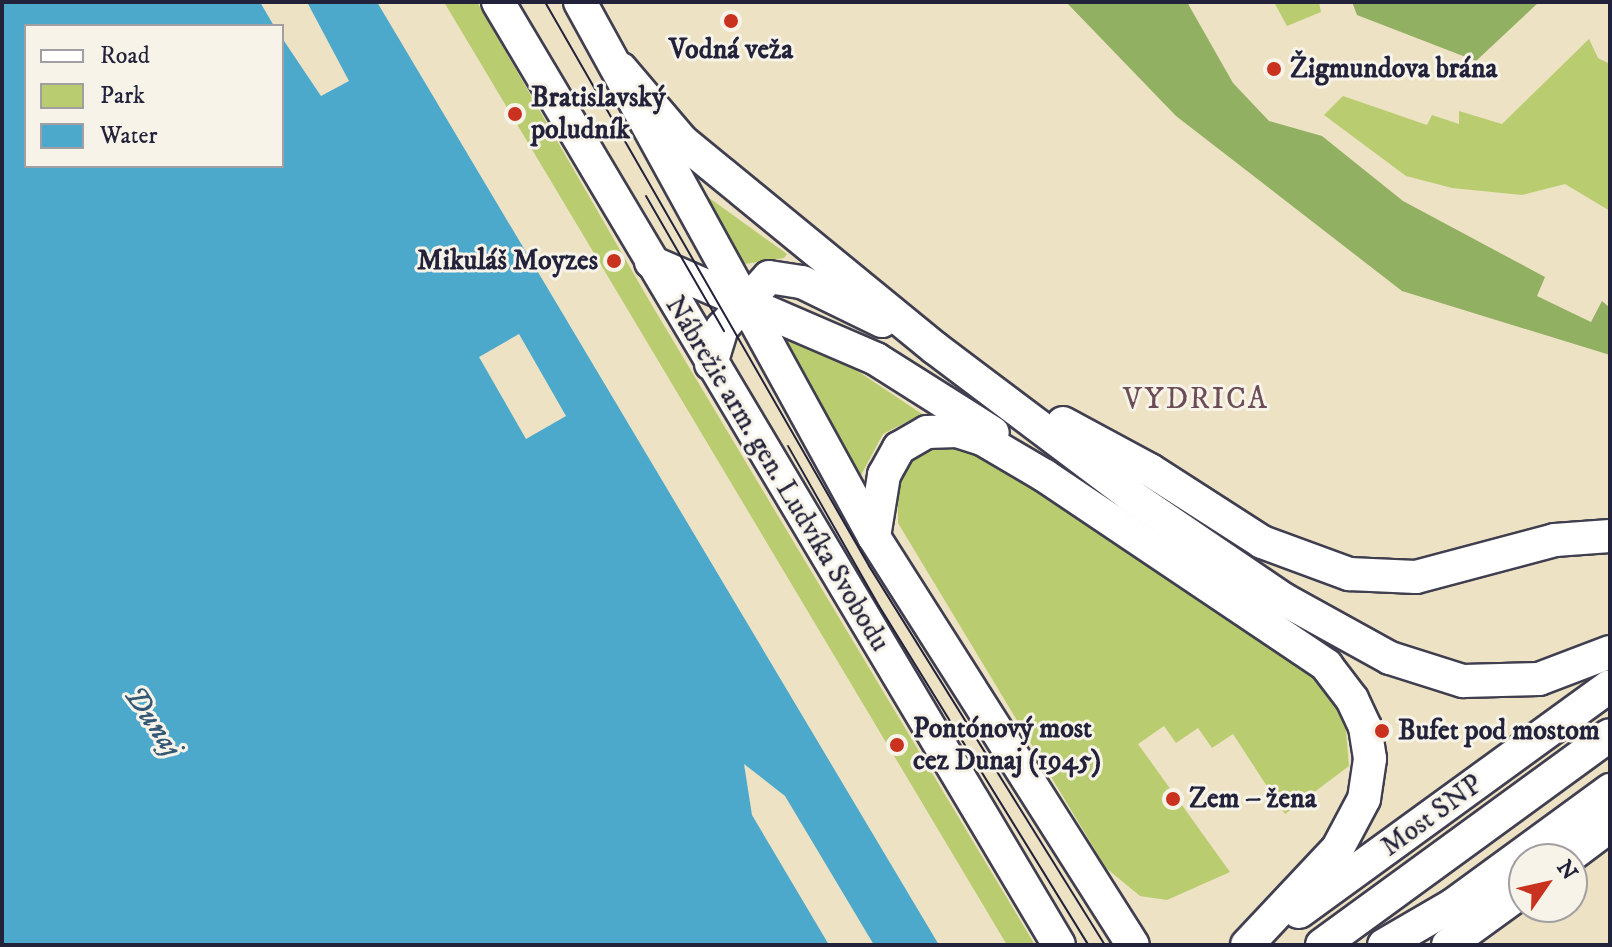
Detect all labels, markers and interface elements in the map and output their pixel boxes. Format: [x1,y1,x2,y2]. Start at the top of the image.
marker: Vodná veža [722,12,740,30]
legend [24,24,284,168]
place label: Vodná veža [669,33,793,67]
text: Road [100,41,150,71]
place label: Žigmundova brána [1290,52,1497,86]
marker: Žigmundova brána [1265,60,1283,78]
text: Park [100,81,145,111]
place label: Bratislavský poludník [531,81,665,147]
marker: Bratislavský poludník [506,105,524,123]
text: Water [100,121,157,151]
place label: Mikuláš Moyzes [417,244,598,278]
marker: Mikuláš Moyzes [605,252,623,270]
street label: Nábrežie arm. gen. Ludvíka Svobodu [658,291,896,657]
district label: VYDRICA [1123,382,1269,418]
water label: Dunaj [115,680,189,764]
place label: Pontónový most cez Dunaj (1945) [913,712,1101,778]
place label: Bufet pod mostom [1398,714,1600,748]
marker: Bufet pod mostom [1373,722,1391,740]
marker: Pontónový most cez Dunaj (1945) [888,736,906,754]
street label: Most SNP [1375,768,1489,864]
place label: Zem – žena [1189,782,1317,816]
marker: Zem – žena [1164,790,1182,808]
north arrow [1508,843,1588,923]
text: N [1550,855,1583,885]

